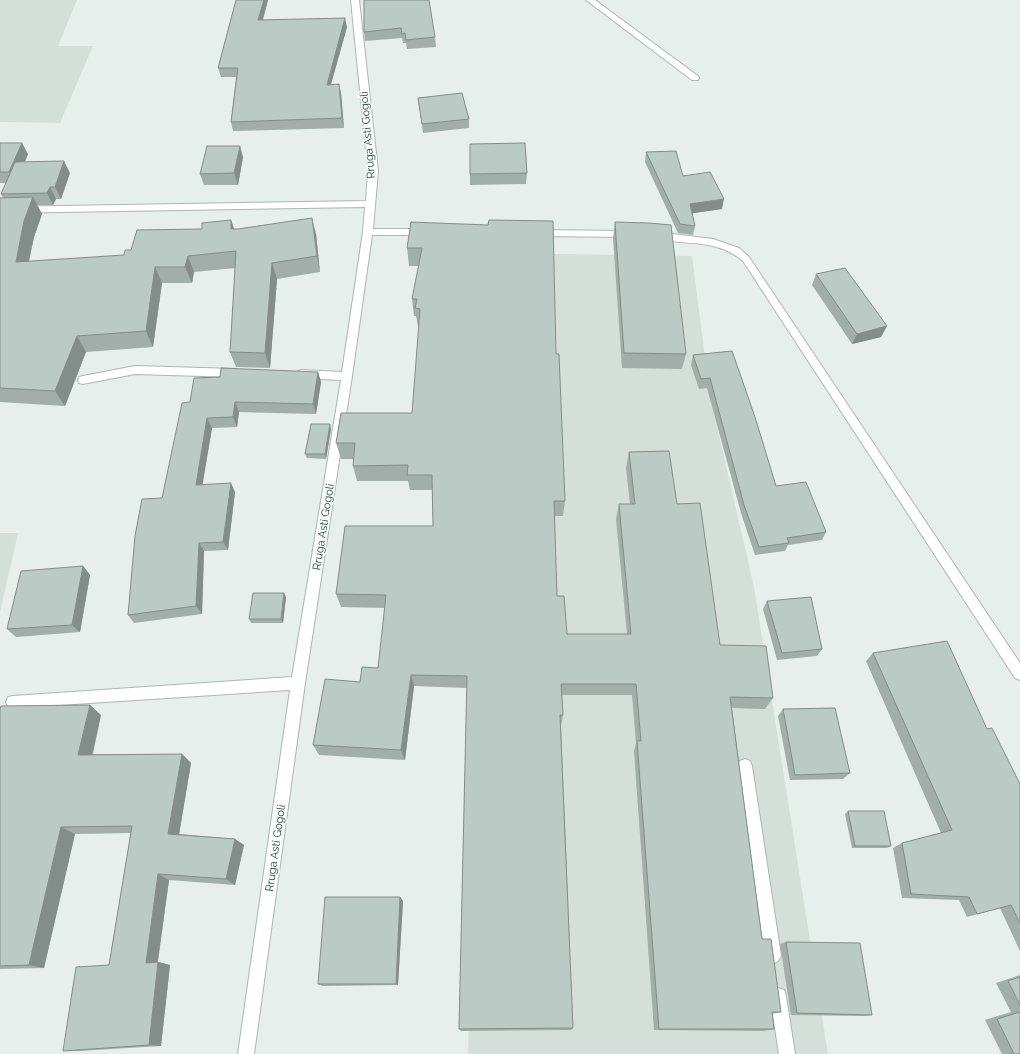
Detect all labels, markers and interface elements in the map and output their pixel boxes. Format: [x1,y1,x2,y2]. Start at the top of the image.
street label: Rruga Asti Gogoli [357,91,378,179]
street label: Rruga Asti Gogoli [310,483,337,571]
street label: Rruga Asti Gogoli [263,804,288,892]

